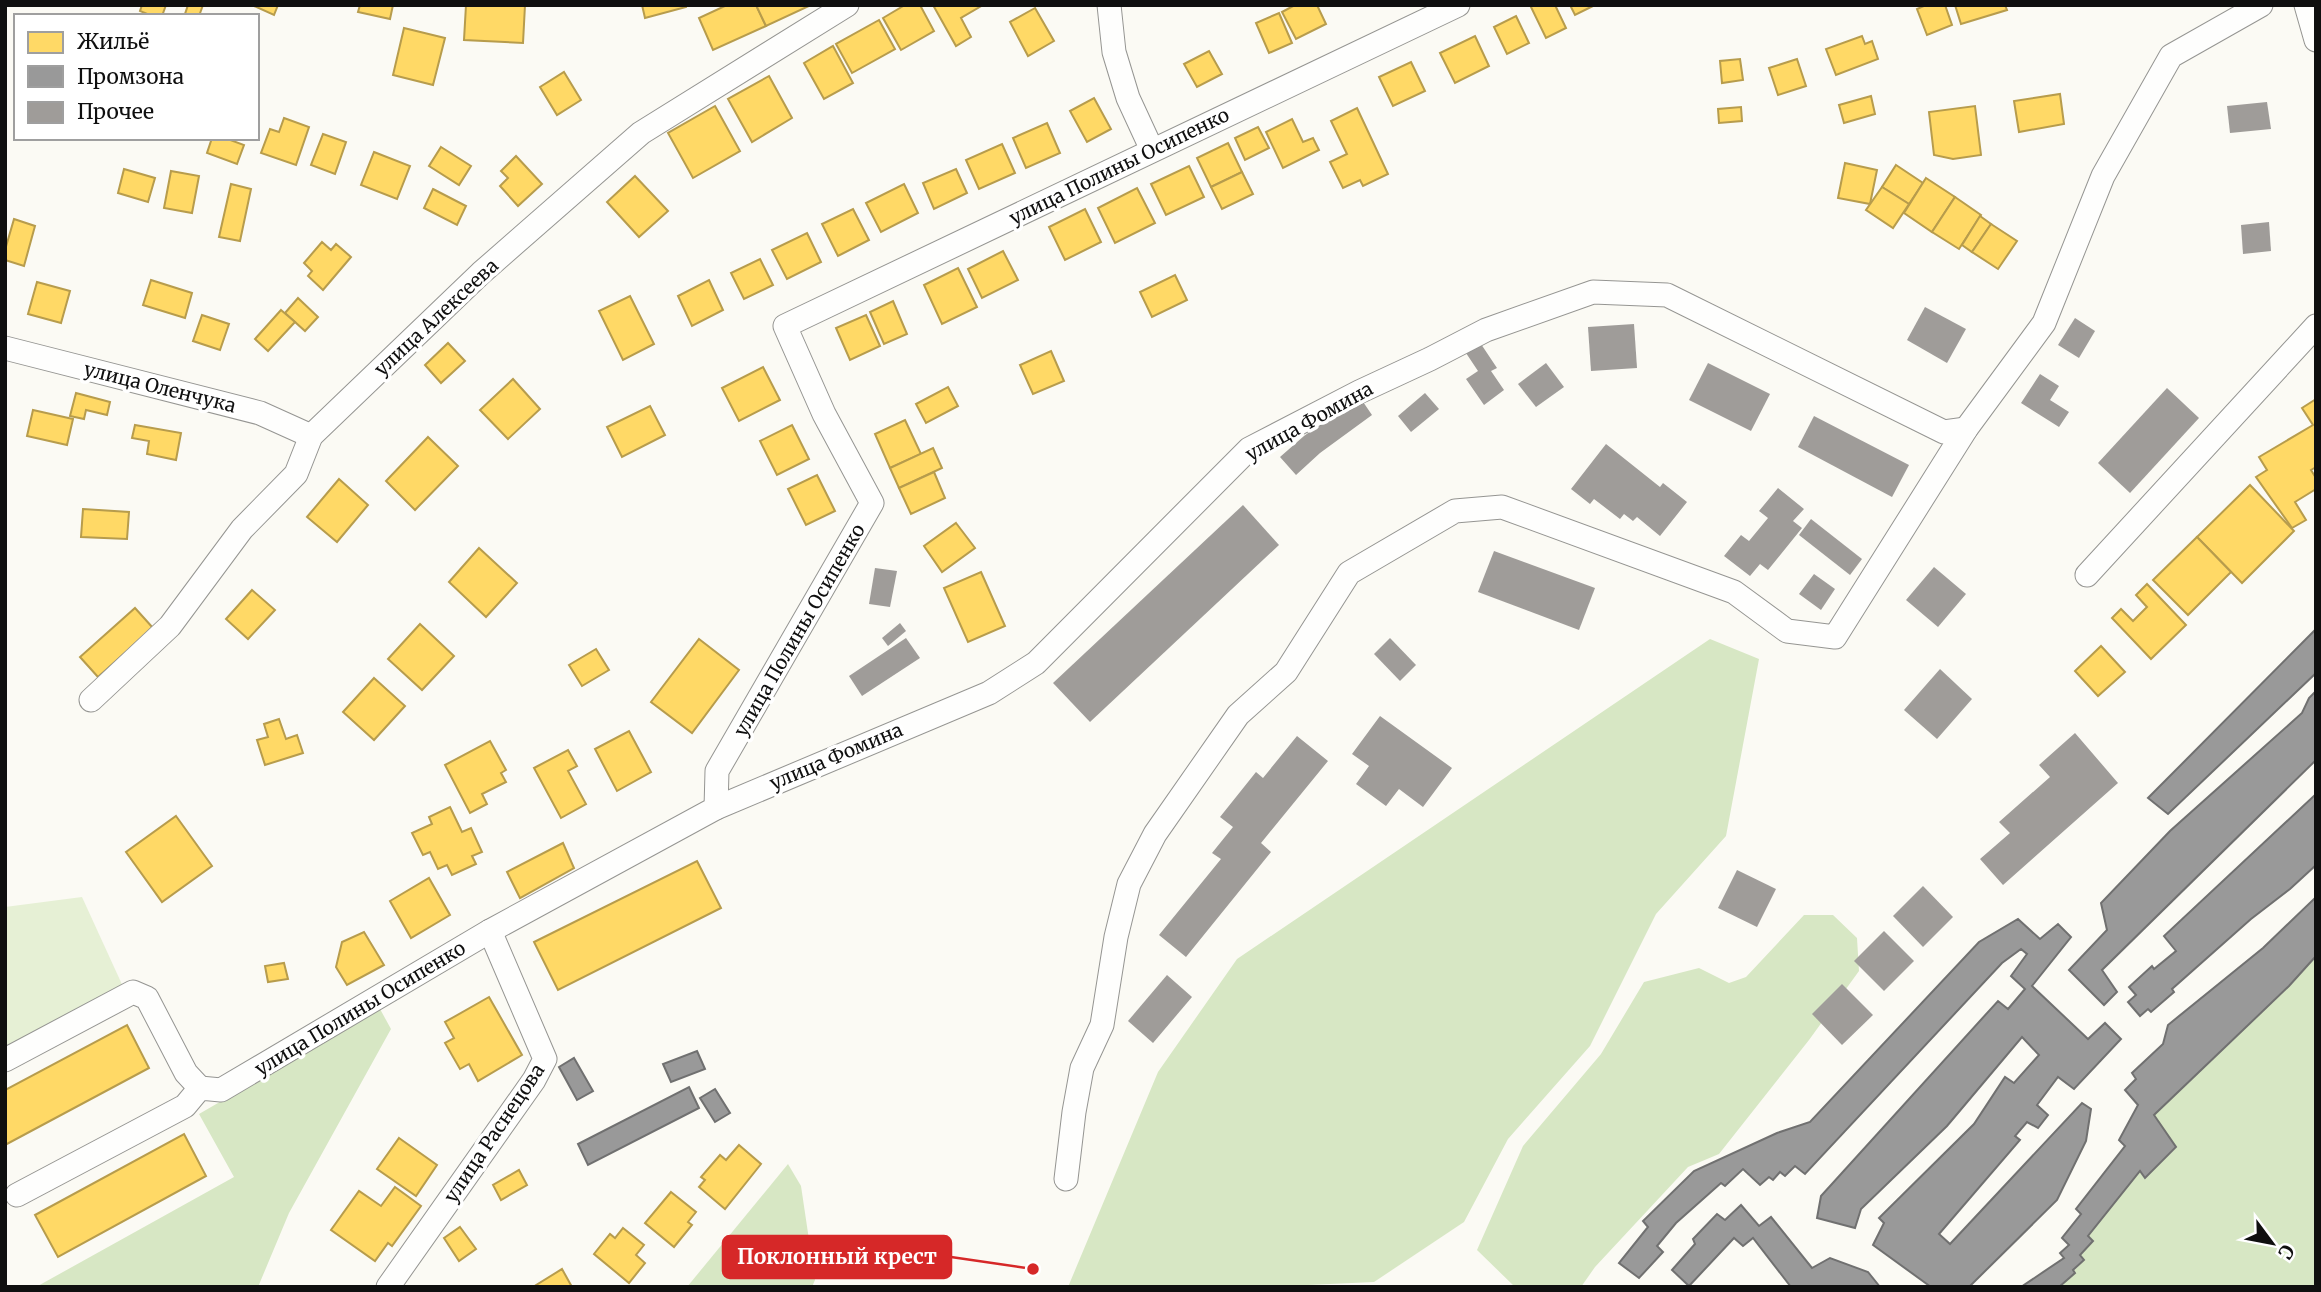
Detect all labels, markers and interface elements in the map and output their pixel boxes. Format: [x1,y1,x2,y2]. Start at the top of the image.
legend [14,14,259,140]
text: Жильё [77,28,149,55]
text: Промзона [77,63,184,90]
text: Прочее [77,98,154,125]
street label: улица Полины Осипенко [1005,102,1233,230]
street label: улица Алексеева [369,253,503,381]
street label: улица Оленчука [82,357,238,417]
street label: улица Фомина [1241,376,1377,466]
street label: улица Полины Осипенко [728,519,870,741]
street label: улица Фомина [766,717,906,795]
street label: улица Полины Осипенко [250,936,470,1080]
street label: улица Раснецова [439,1059,549,1207]
north arrow [2237,1208,2307,1278]
callout: Поклонный крест [723,1236,951,1278]
text: С [2273,1240,2300,1264]
text: Поклонный крест [737,1243,937,1270]

